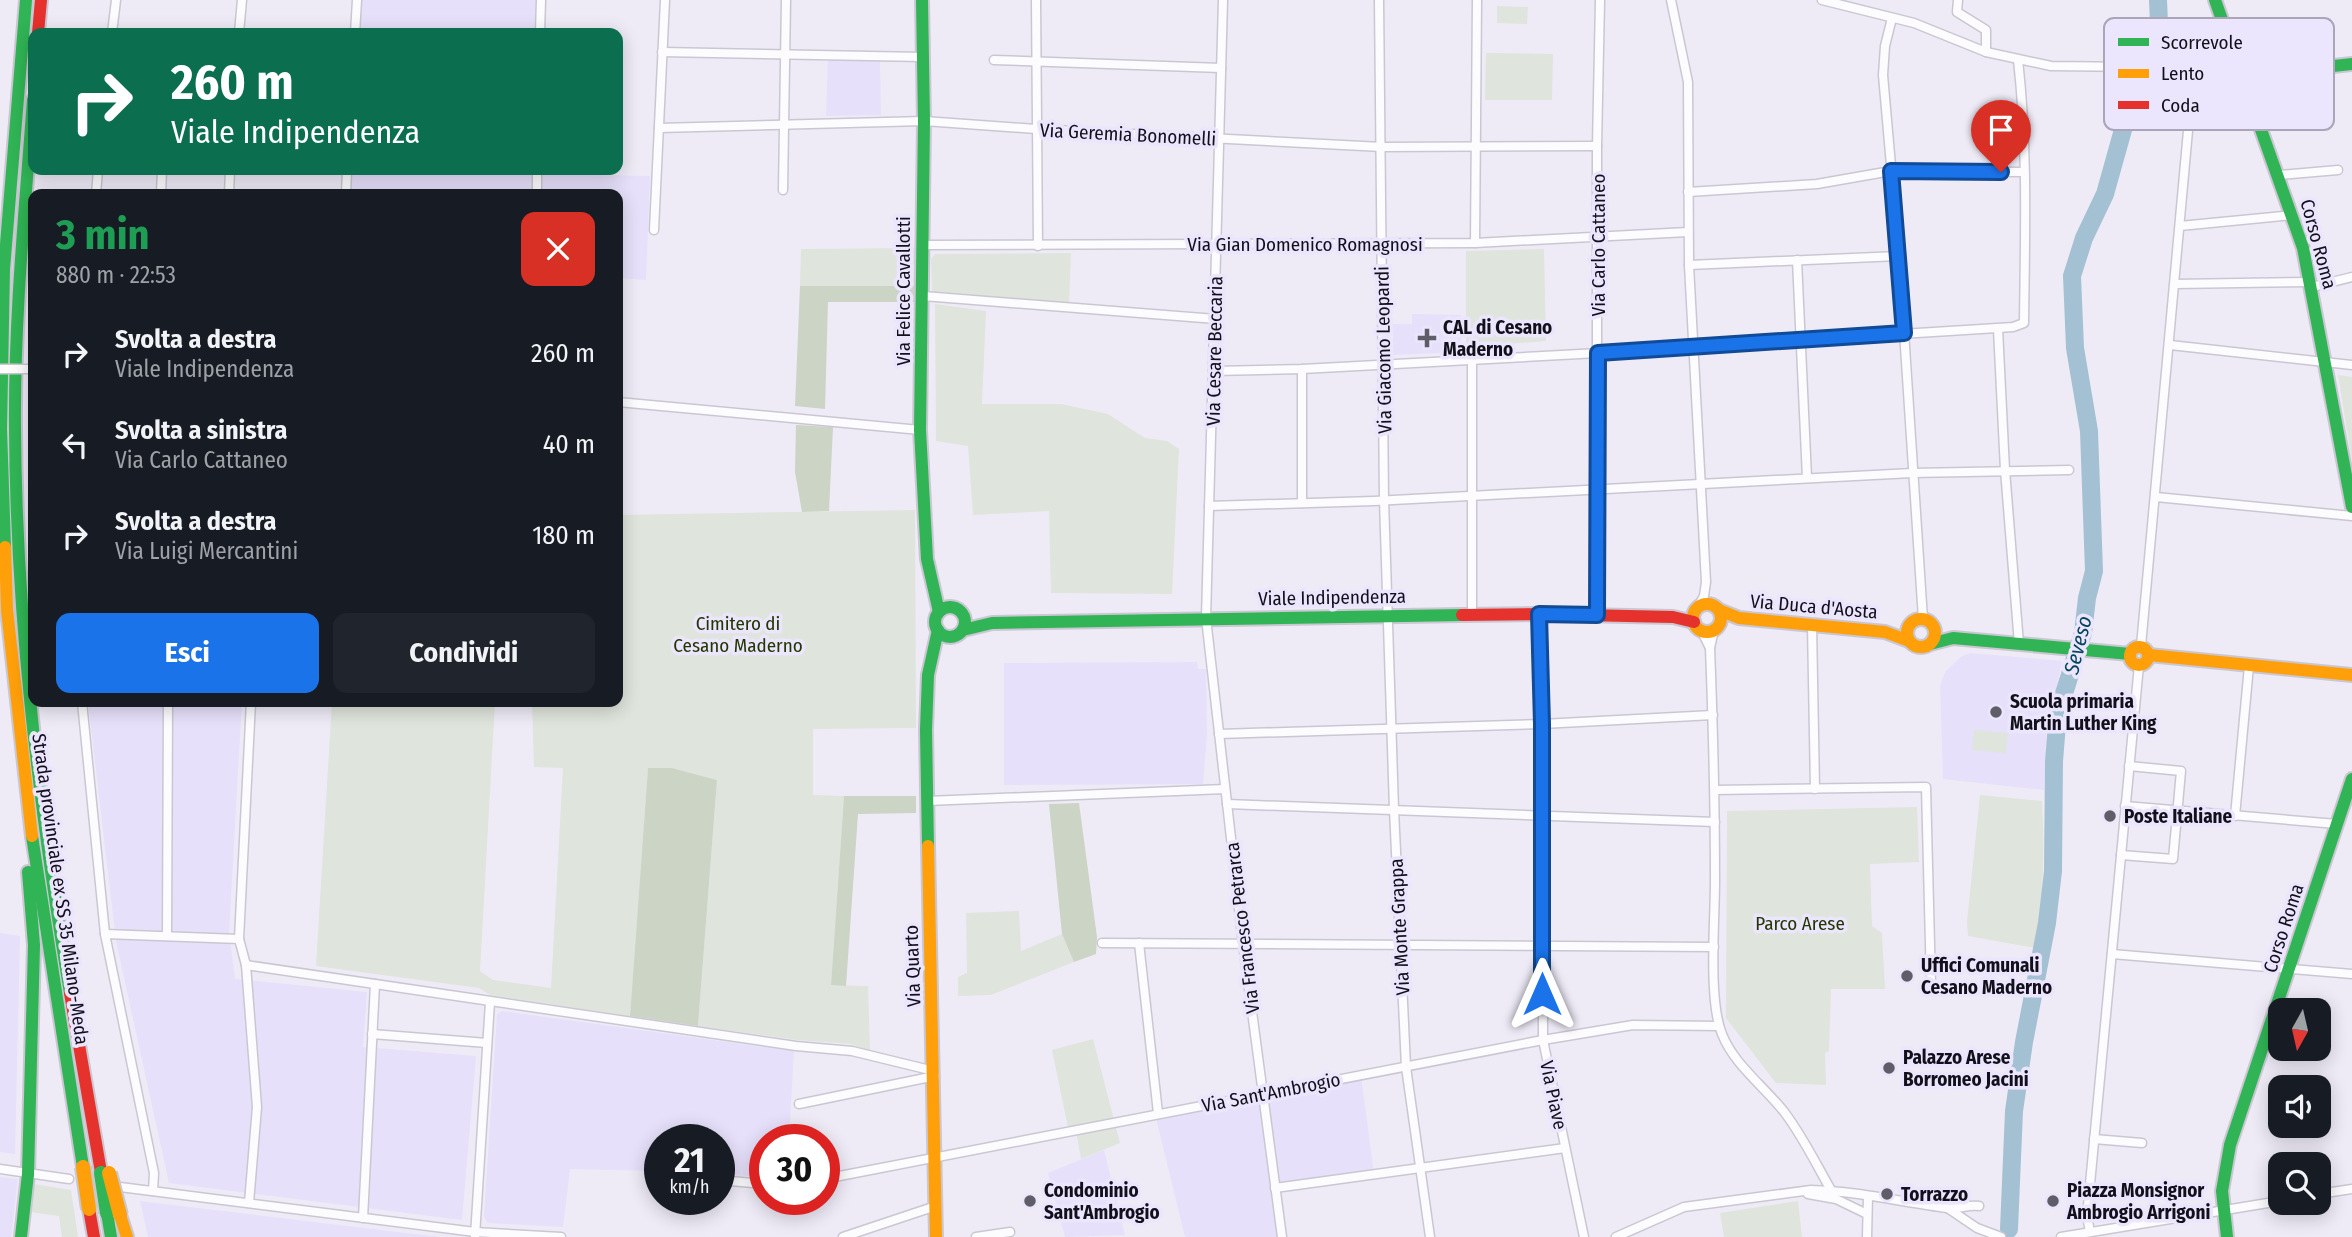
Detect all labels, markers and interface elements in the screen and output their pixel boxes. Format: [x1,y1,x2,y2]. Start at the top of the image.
legend [2104,18,2334,130]
text: Scorrevole [2161,31,2243,54]
text: 260 m [171,53,294,112]
icon: right [56,56,147,147]
text: Lento [2161,62,2204,85]
text: Coda [2161,94,2200,117]
pin [1971,100,2031,172]
icon: arrive [1982,111,2020,149]
text: Viale Indipendenza [171,113,420,151]
street label: Via Geremia Bonomelli [1039,118,1217,151]
street label: Via Carlo Cattaneo [1587,174,1610,316]
street label: Corso Roma [2295,197,2342,292]
text: 3 min [56,210,150,260]
button: close [521,212,595,286]
street label: Via Felice Cavallotti [892,216,915,366]
street label: Via Gian Domenico Romagnosi [1187,233,1423,256]
text: 880 m · 22:53 [56,261,176,289]
street label: Via Giacomo Leopardi [1371,266,1396,434]
street label: Via Cesare Beccaria [1202,276,1227,426]
place label: CAL di Cesano Maderno [1443,316,1552,361]
text: Svolta a destra [115,324,276,355]
marker: CAL di Cesano Maderno [1417,328,1437,348]
icon: right [56,335,94,373]
text: 260 m [531,338,595,369]
text: Viale Indipendenza [115,355,294,383]
text: Svolta a sinistra [115,415,287,446]
icon: left [56,426,94,464]
text: 40 m [543,429,595,460]
text: Via Carlo Cattaneo [115,446,288,474]
text: Svolta a destra [115,506,276,537]
icon: right [56,517,94,555]
text: 180 m [532,520,595,551]
text: Via Luigi Mercantini [115,537,298,565]
street label: Viale Indipendenza [1258,585,1406,610]
street label: Via Duca d'Aosta [1749,589,1879,624]
park label: Cimitero di Cesano Maderno [673,612,803,657]
button: Esci [56,613,319,693]
button: Condividi [333,613,595,693]
water label: Seveso [2058,613,2098,678]
place label: Scuola primaria Martin Luther King [2010,690,2157,735]
marker: Scuola primaria Martin Luther King [1988,704,2004,720]
street label: Strada provinciale ex SS 35 Milano-Meda [27,732,94,1046]
place label: Poste Italiane [2124,805,2233,828]
marker: Poste Italiane [2102,808,2118,824]
street label: Via Francesco Petrarca [1221,841,1264,1015]
street label: Via Monte Grappa [1384,858,1415,996]
street label: Corso Roma [2258,881,2309,976]
park label: Parco Arese [1755,912,1845,935]
street label: Via Quarto [900,925,925,1007]
place label: Uffici Comunali Cesano Maderno [1921,954,2052,999]
position arrow [1505,957,1579,1031]
marker: Uffici Comunali Cesano Maderno [1899,968,1915,984]
north arrow [2268,998,2331,1060]
map controls [2268,998,2331,1215]
place label: Palazzo Arese Borromeo Jacini [1903,1046,2029,1091]
street label: Via Piave [1535,1059,1572,1132]
marker: Palazzo Arese Borromeo Jacini [1881,1060,1897,1076]
street label: Via Sant'Ambrogio [1200,1068,1342,1117]
button: sound [2268,1075,2331,1138]
speed limit sign: 30 [749,1124,840,1215]
text: 21 [674,1139,705,1181]
button: search [2268,1152,2331,1215]
text: km/h [669,1176,710,1198]
place label: Condominio Sant'Ambrogio [1044,1179,1160,1224]
place label: Piazza Monsignor Ambrogio Arrigoni [2066,1179,2210,1224]
place label: Torrazzo [1901,1183,1968,1206]
marker: Torrazzo [1879,1186,1895,1202]
marker: Condominio Sant'Ambrogio [1022,1193,1038,1209]
marker: Piazza Monsignor Ambrogio Arrigoni [2045,1193,2061,1209]

